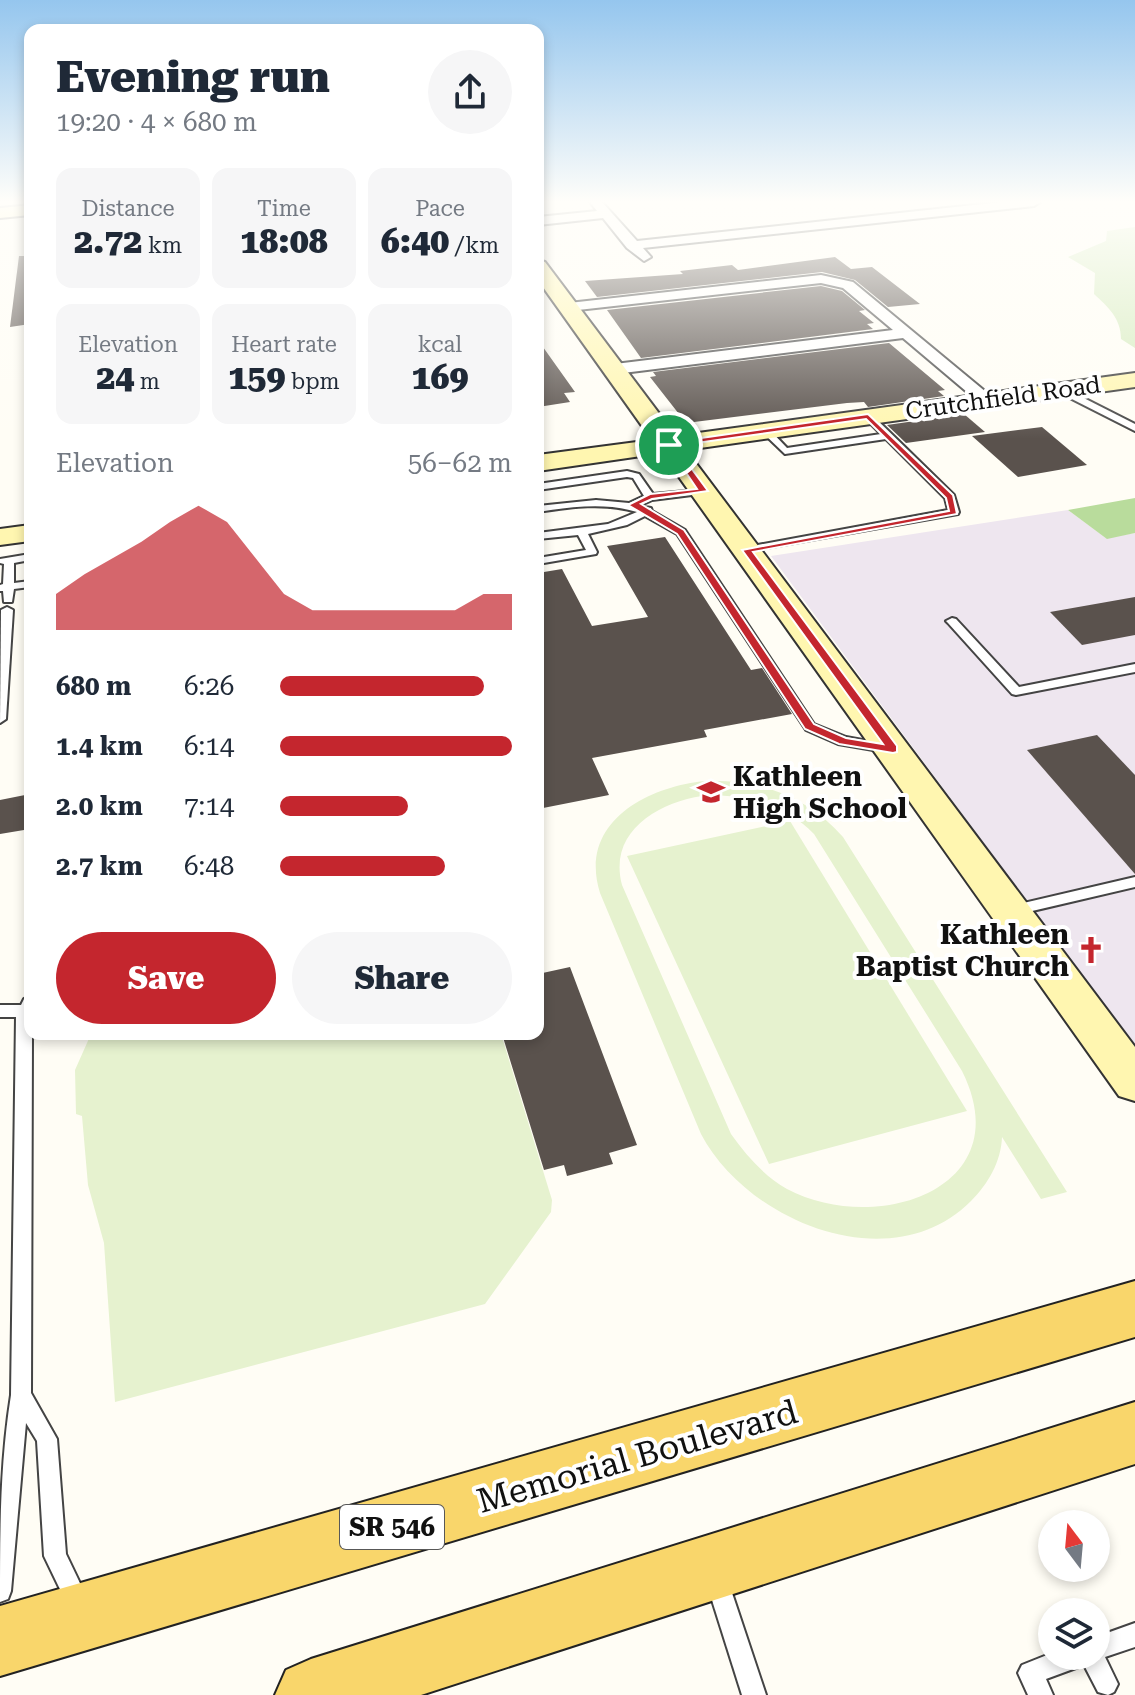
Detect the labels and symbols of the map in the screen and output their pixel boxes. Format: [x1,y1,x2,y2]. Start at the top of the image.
street label: Crutchfield Road [904,370,1102,426]
pin [635,411,703,479]
place label: Kathleen High School [733,760,907,825]
school or university icon: Kathleen High School [696,777,726,807]
place label: Kathleen Baptist Church [856,918,1069,983]
church icon: Kathleen Baptist Church [1076,935,1106,965]
street label: Memorial Boulevard [472,1391,802,1521]
road number: SR 546 [340,1505,444,1549]
north arrow [1038,1510,1110,1582]

